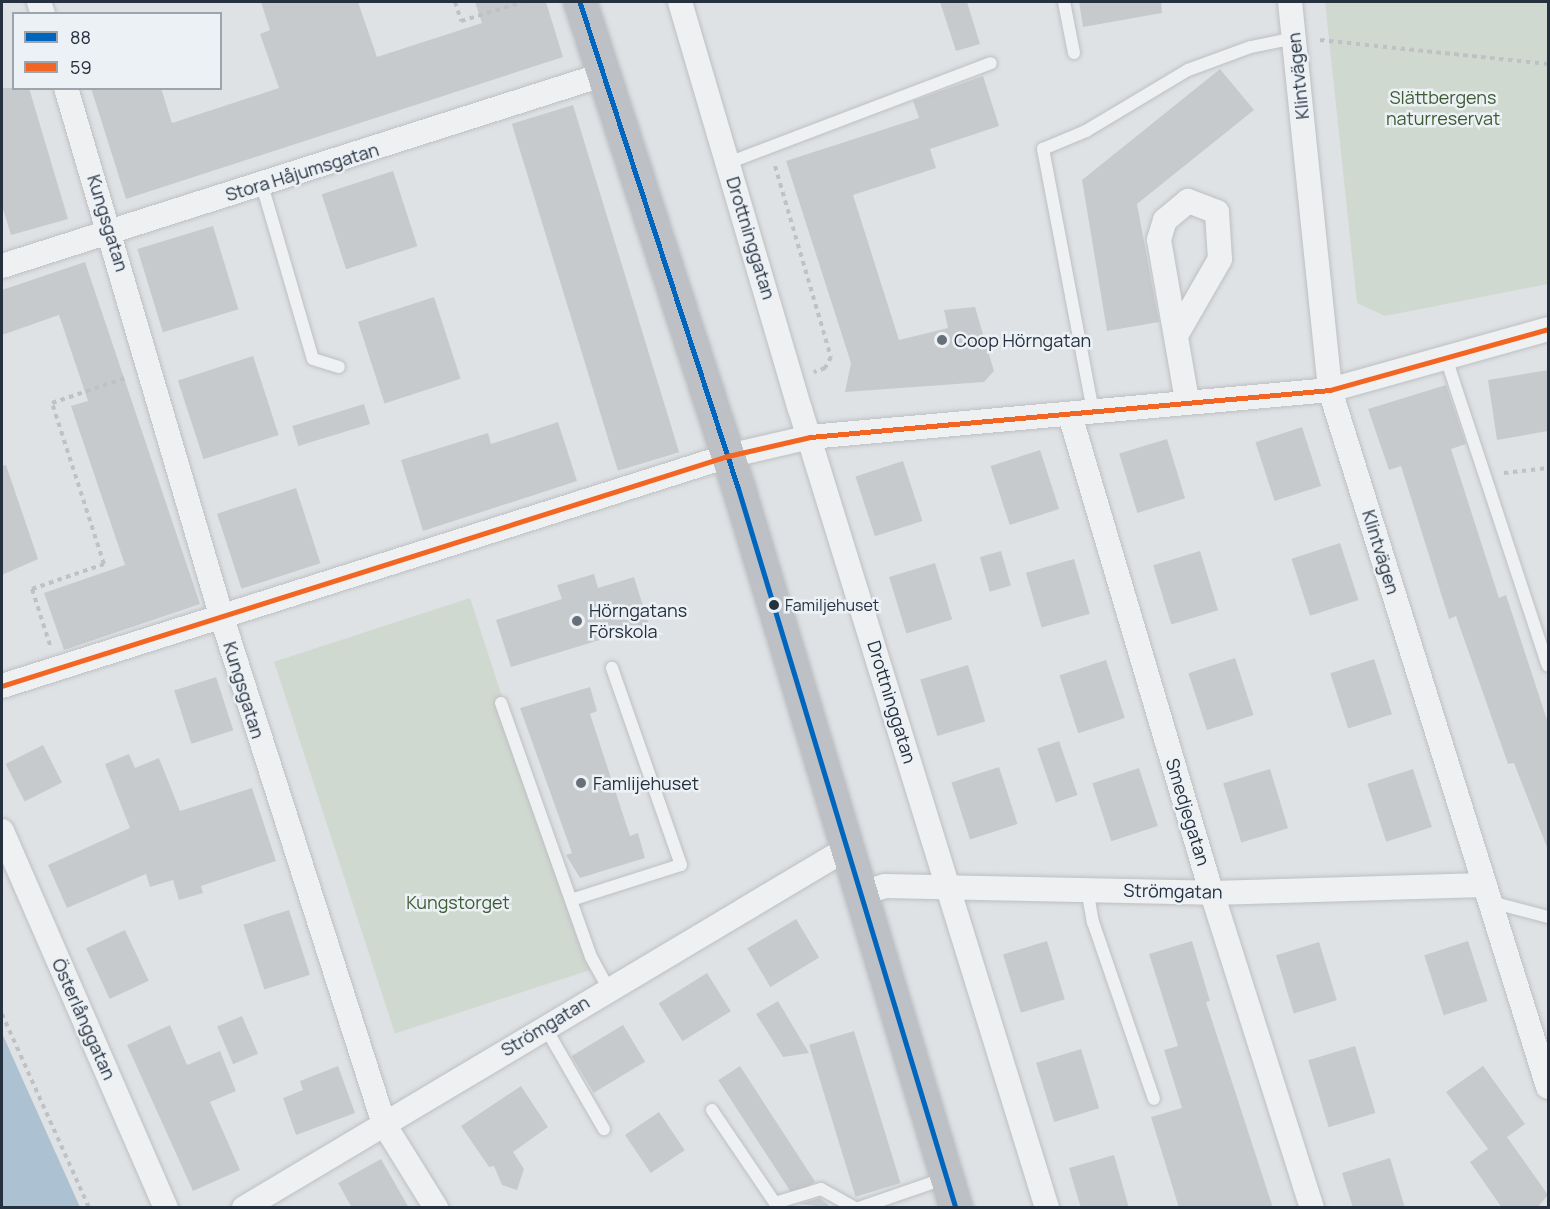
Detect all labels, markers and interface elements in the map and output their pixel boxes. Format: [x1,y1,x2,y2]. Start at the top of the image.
legend [12,12,222,90]
text: 88 [70,25,91,49]
street label: Klintvägen [1283,32,1313,120]
text: 59 [70,55,92,79]
park label: Slättbergens naturreservat [1386,87,1500,130]
street label: Stora Håjumsgatan [223,138,381,206]
street label: Kungsgatan [83,172,133,274]
street label: Drottninggatan [722,174,780,302]
place label: Coop Hörngatan [954,329,1091,351]
marker: Coop Hörngatan [935,333,949,347]
street label: Klintvägen [1358,507,1404,597]
place label: Familjehuset [785,595,879,615]
marker: Familjehuset [768,599,780,611]
place label: Hörngatans Förskola [589,600,687,642]
marker: Hörngatans Förskola [570,614,584,628]
street label: Drottninggatan [863,638,921,766]
street label: Kungsgatan [219,639,269,741]
street label: Smedjegatan [1161,756,1215,868]
place label: Famlijehuset [593,772,699,794]
marker: Famlijehuset [574,776,588,790]
street label: Strömgatan [1123,879,1223,903]
park label: Kungstorget [406,891,510,913]
street label: Österlånggatan [48,955,120,1083]
street label: Strömgatan [497,991,593,1061]

